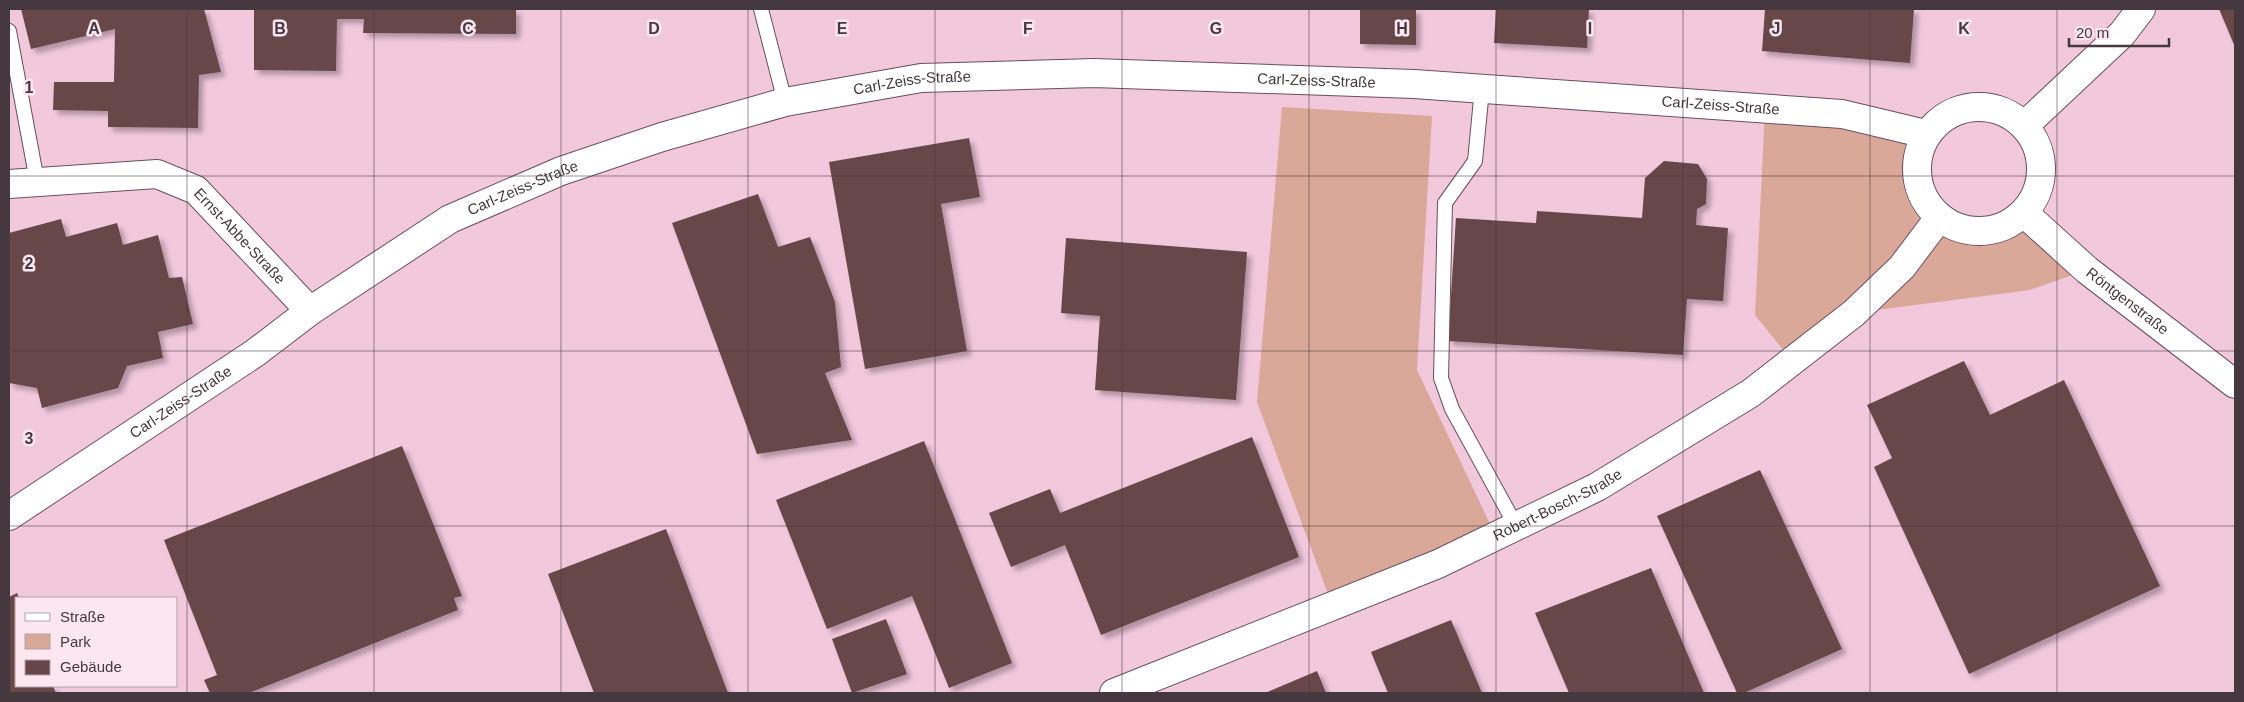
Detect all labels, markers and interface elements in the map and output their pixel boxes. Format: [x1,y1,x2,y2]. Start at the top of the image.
scale bar [2069,15,2169,47]
text: A [88,20,100,37]
text: B [274,20,286,37]
text: C [462,20,474,37]
text: D [648,20,660,37]
text: E [837,20,848,37]
text: F [1023,20,1033,37]
text: G [1210,20,1222,37]
text: H [1396,20,1408,37]
text: I [1588,20,1592,37]
text: J [1772,20,1780,37]
text: K [1958,20,1970,37]
text: 20 m [2076,24,2109,41]
street label: Carl-Zeiss-Straße [852,68,971,98]
street label: Carl-Zeiss-Straße [1257,70,1376,91]
text: 1 [25,79,34,96]
street label: Carl-Zeiss-Straße [1661,92,1780,118]
street label: Carl-Zeiss-Straße [465,157,580,218]
street label: Ernst-Abbe-Straße [191,185,289,287]
text: 2 [25,255,34,272]
street label: Röntgenstraße [2083,264,2172,338]
street label: Carl-Zeiss-Straße [126,362,235,442]
text: 3 [25,430,34,447]
street label: Robert-Bosch-Straße [1490,465,1625,544]
legend [15,597,178,687]
text: Straße [60,608,105,625]
text: Park [60,633,91,650]
text: Gebäude [60,658,122,675]

